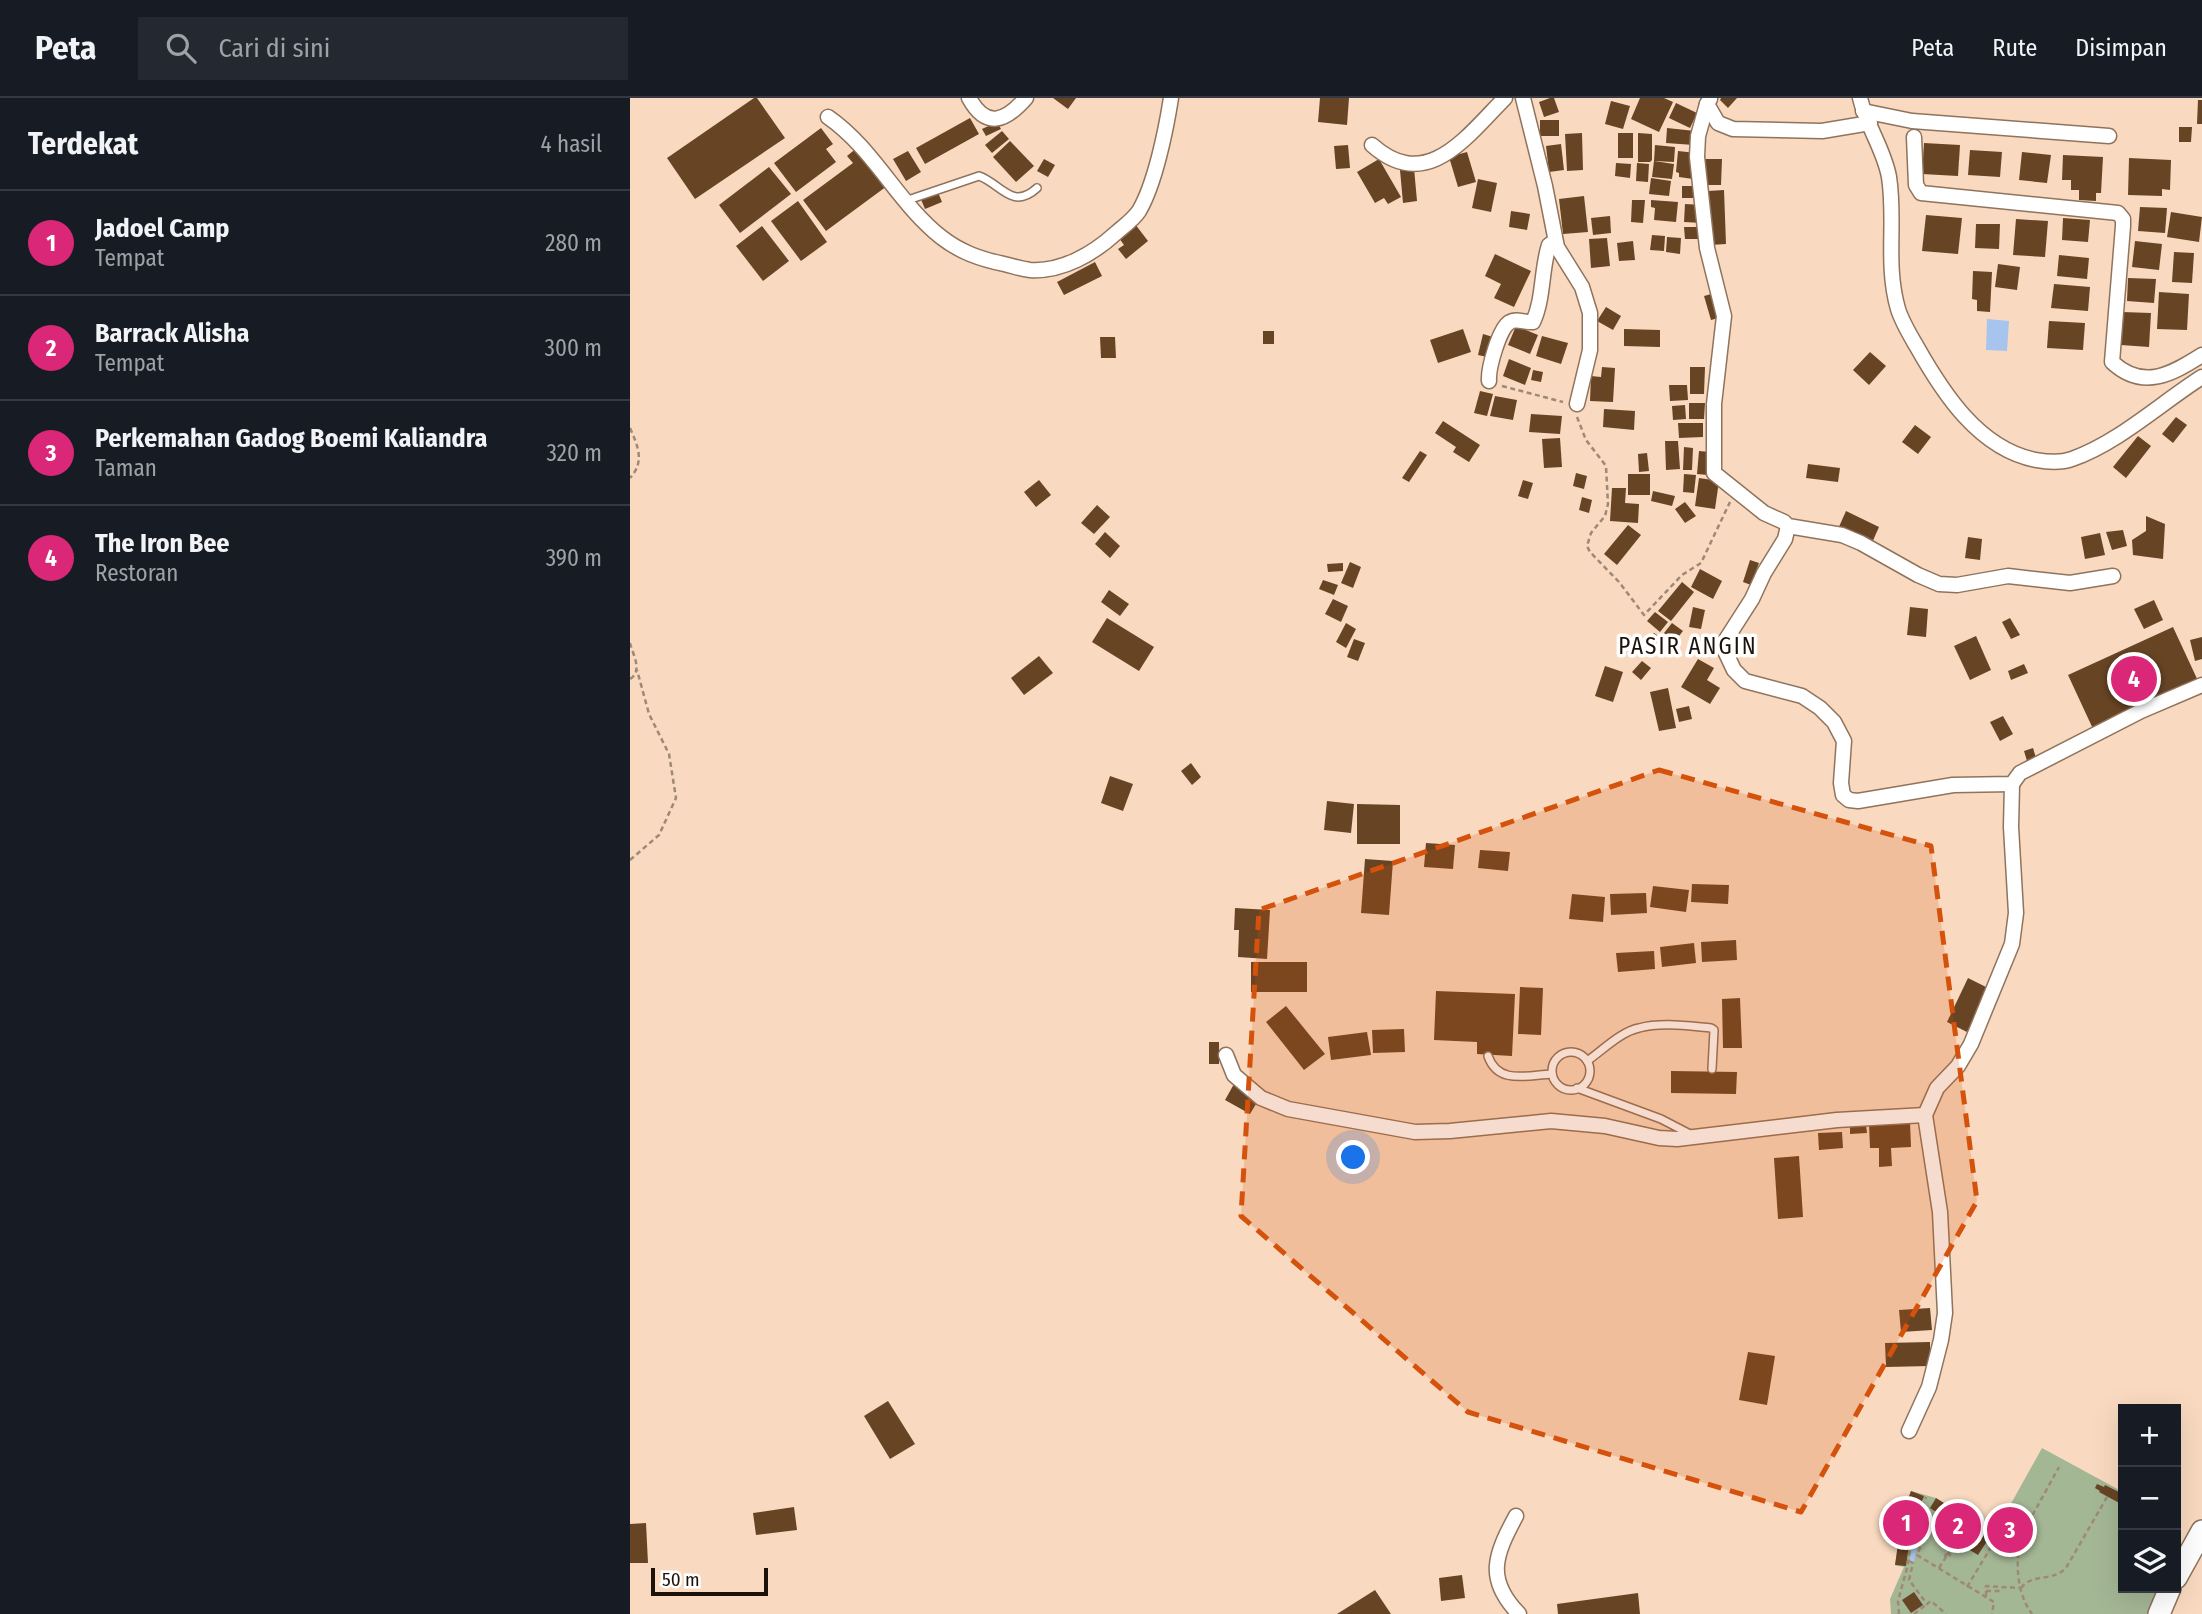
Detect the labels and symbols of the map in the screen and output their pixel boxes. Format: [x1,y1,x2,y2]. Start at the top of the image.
district label: PASIR ANGIN [1618,632,1758,660]
pin: 4 [2111,653,2157,705]
your location [1336,1140,1370,1174]
pin: 1 [1883,1497,1929,1549]
pin: 2 [1935,1500,1981,1552]
pin: 3 [1987,1504,2033,1556]
scale bar [651,1565,768,1597]

